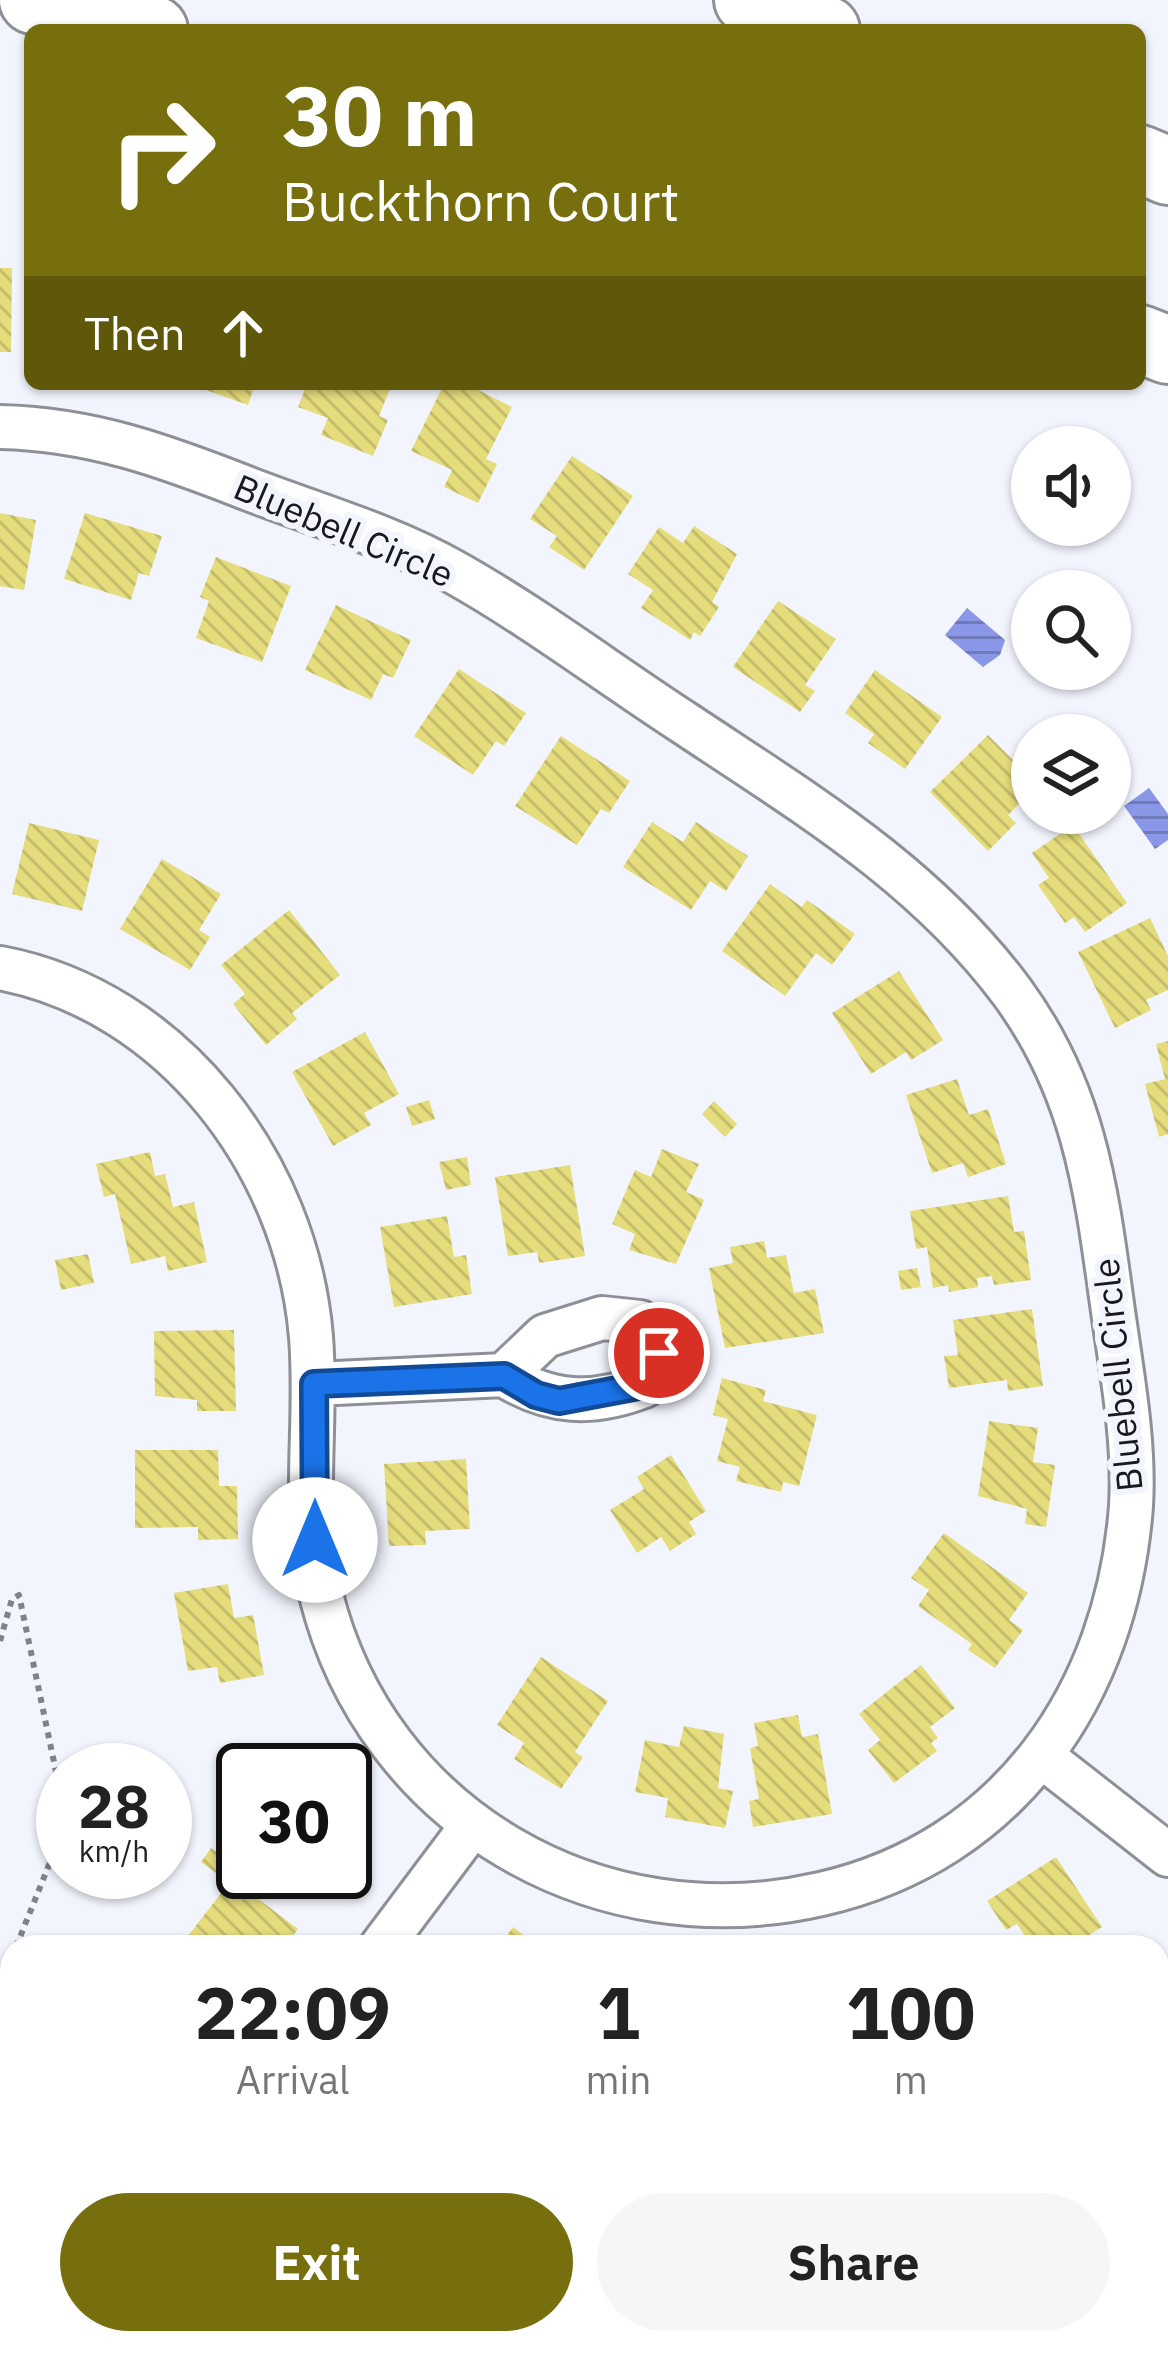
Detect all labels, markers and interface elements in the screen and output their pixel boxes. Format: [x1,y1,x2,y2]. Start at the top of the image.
text: 30 m [282,60,478,169]
icon: right [84,72,240,228]
text: Buckthorn Court [282,166,680,236]
icon: ahead [210,300,276,366]
text: Then [84,304,186,362]
map controls [1011,426,1131,834]
button: sound [1011,426,1131,546]
street label: Bluebell Circle [227,463,461,597]
button: search [1011,570,1131,690]
button: layers [1011,714,1131,834]
street label: Bluebell Circle [1081,1256,1153,1494]
pin [608,1302,710,1404]
icon: arrive [626,1320,692,1386]
position arrow [252,1477,378,1603]
speed limit sign: 30 [216,1743,372,1899]
text: 28 [78,1766,150,1845]
text: km/h [79,1831,149,1870]
text: 22:09 [194,1965,391,2059]
text: 1 [597,1965,640,2059]
text: 100 [846,1965,976,2059]
text: Arrival [236,2054,350,2105]
text: min [586,2054,651,2105]
text: m [894,2054,928,2105]
button: Exit [60,2193,573,2331]
button: Share [597,2193,1110,2331]

